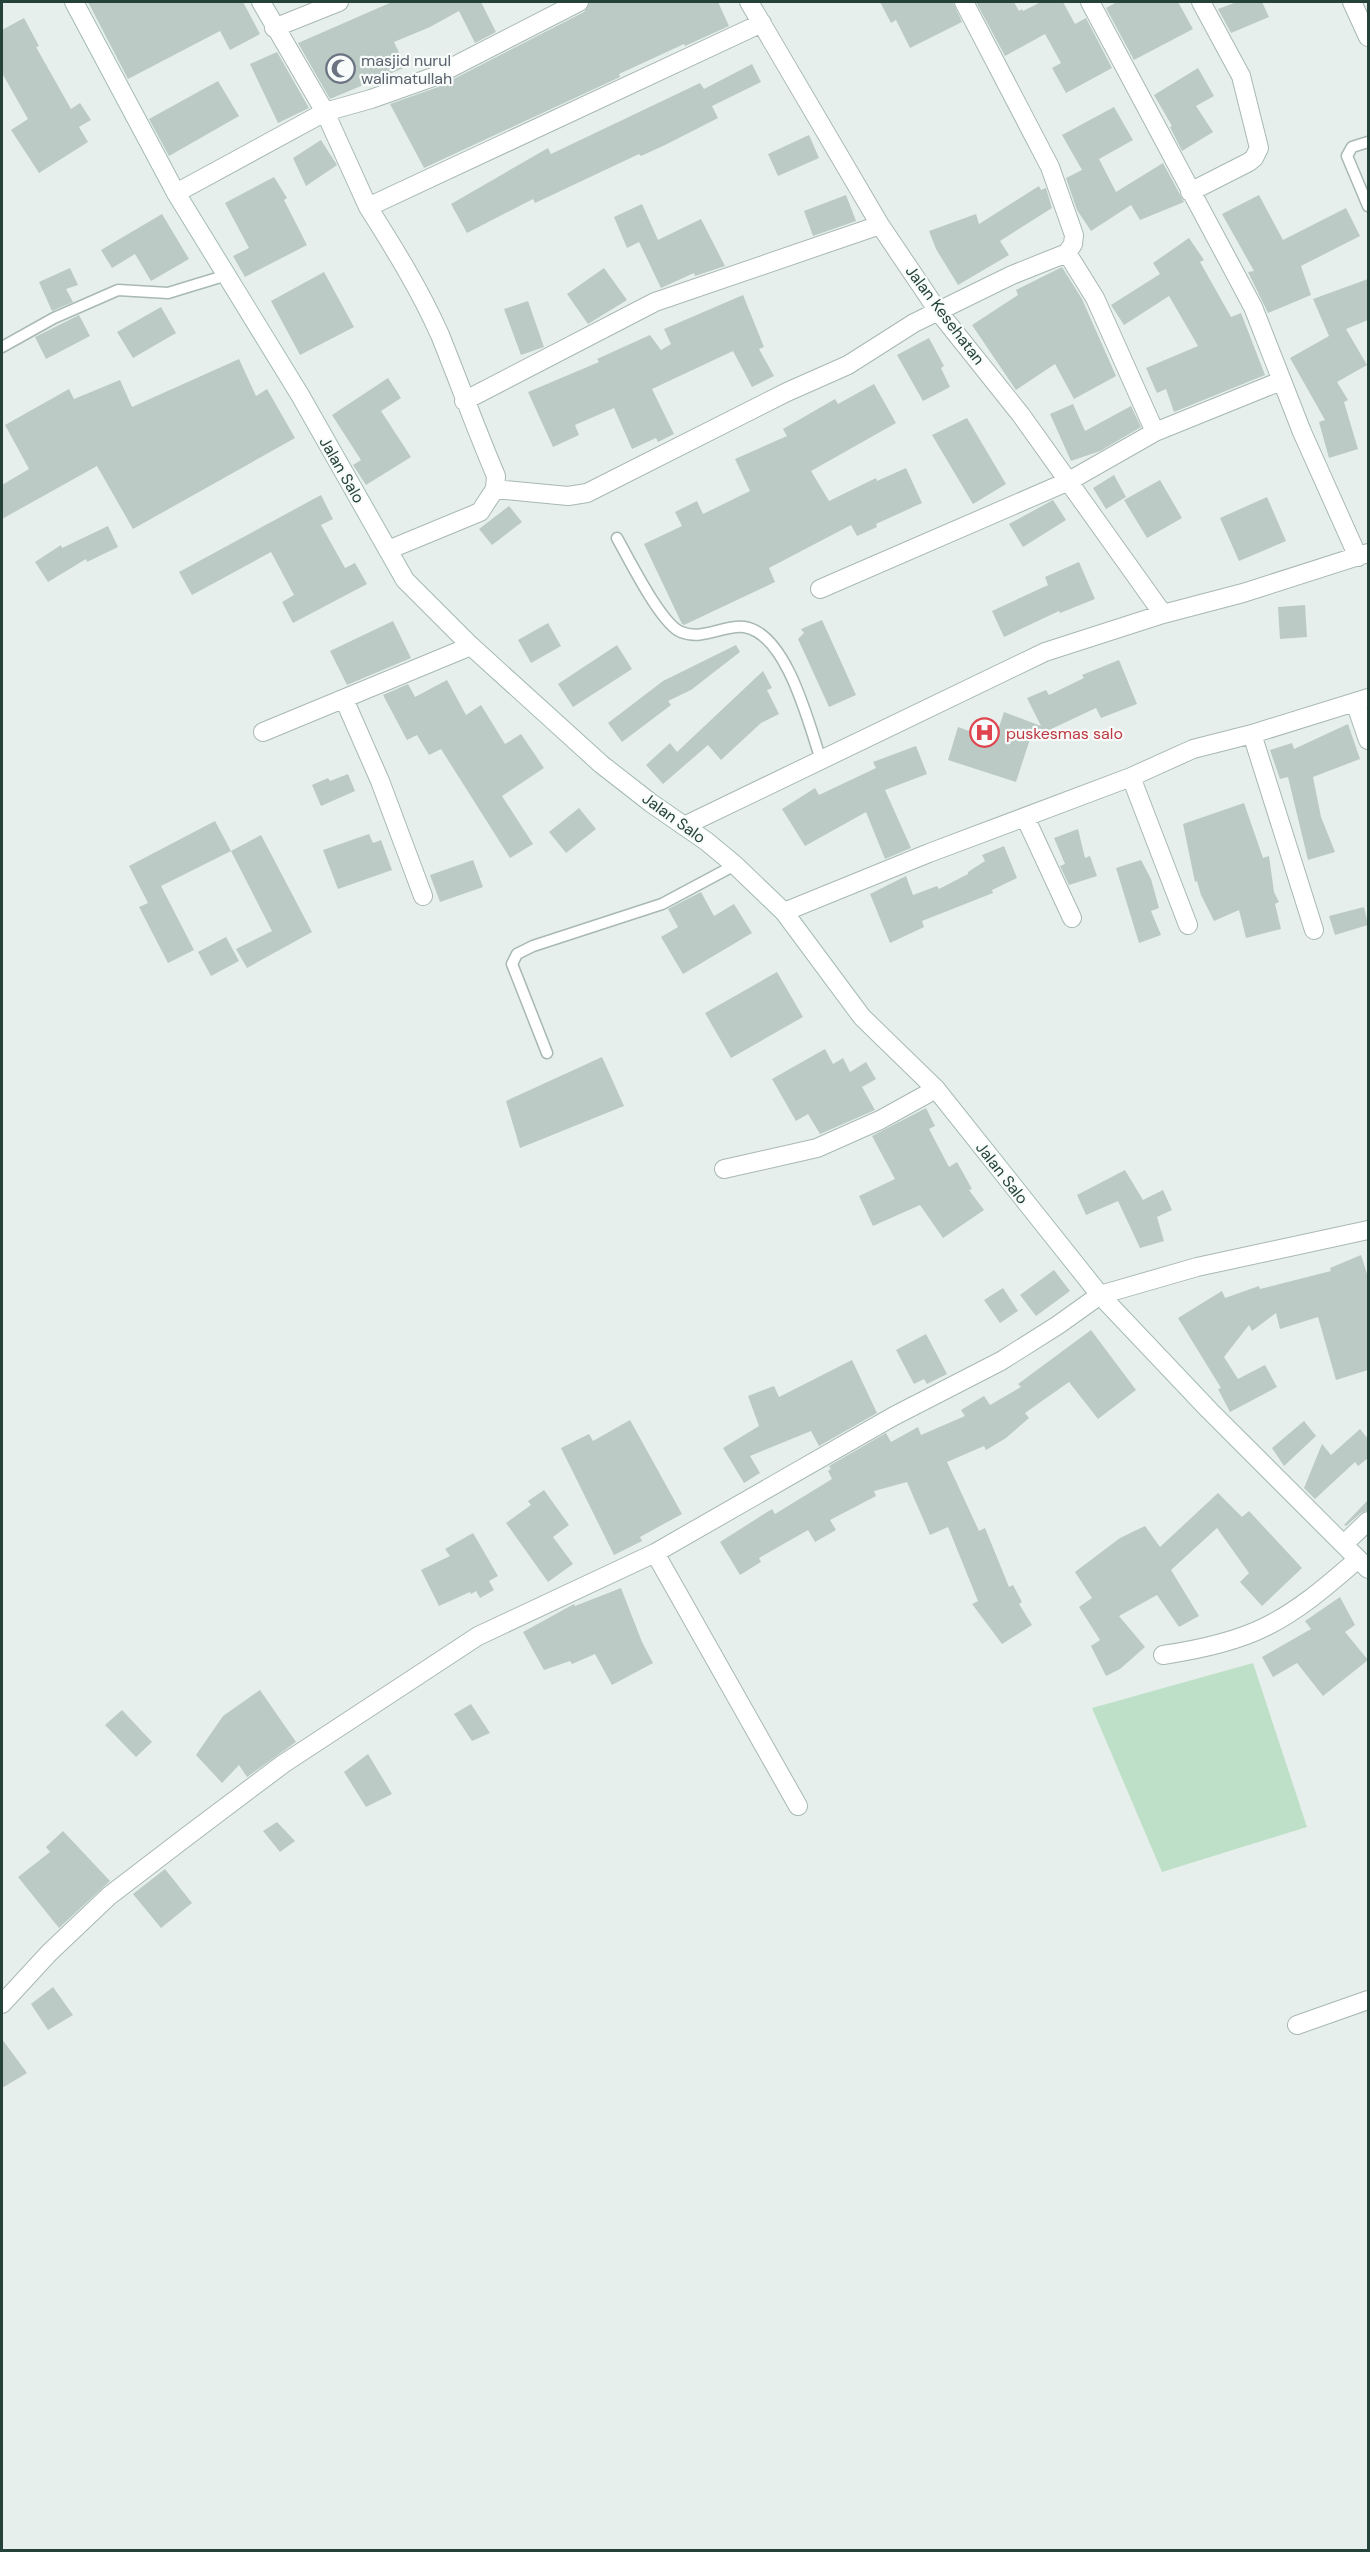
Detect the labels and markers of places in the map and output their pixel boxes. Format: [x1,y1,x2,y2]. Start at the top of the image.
place label: masjid nurul walimatullah [361,50,452,89]
mosque icon: masjid nurul walimatullah [324,53,356,85]
hospital icon: puskesmas salo [969,717,1001,749]
place label: puskesmas salo [1006,723,1123,744]

